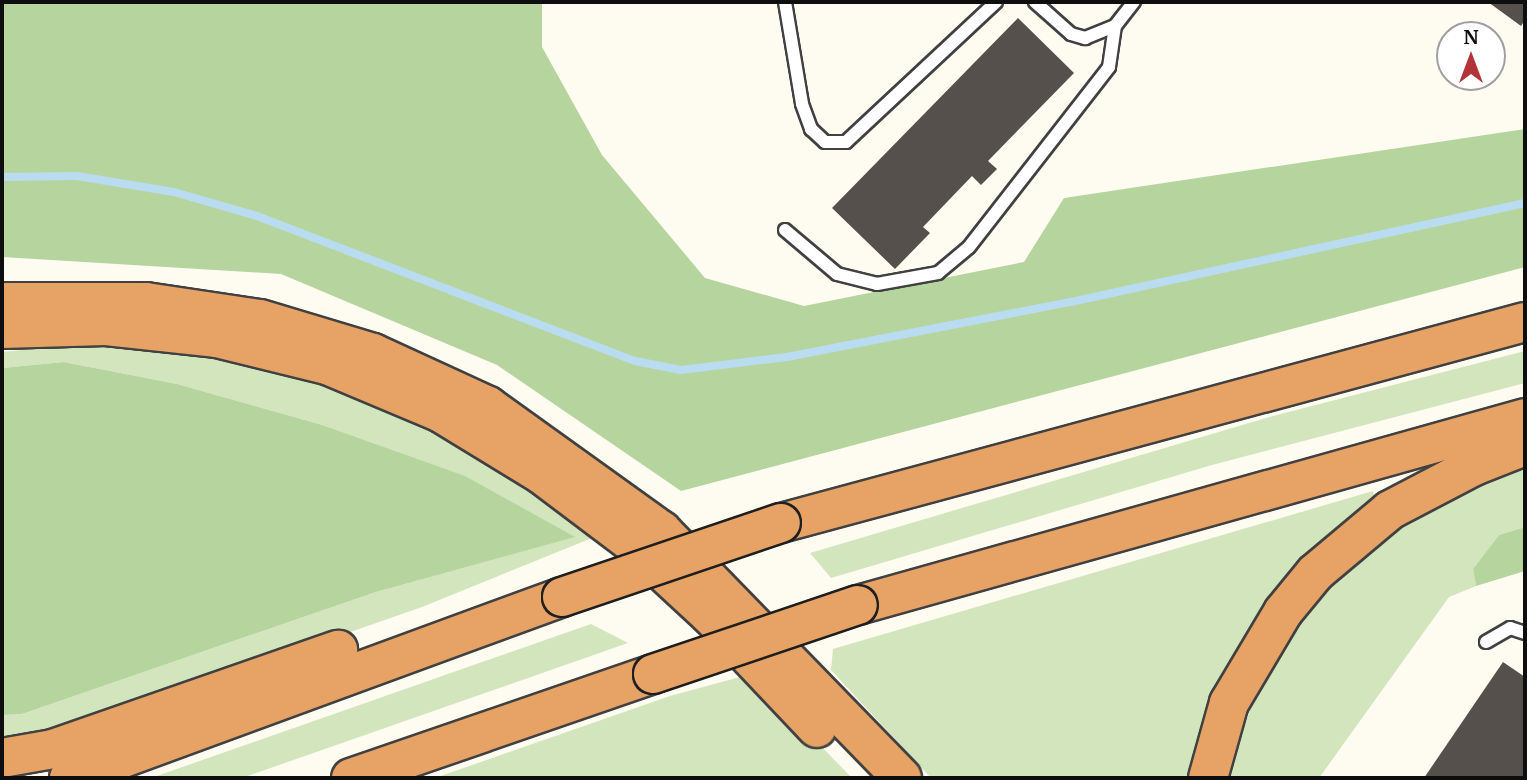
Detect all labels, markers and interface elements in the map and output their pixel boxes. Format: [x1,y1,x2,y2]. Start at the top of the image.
north arrow [1436,21,1506,91]
text: N [1463,25,1479,49]

